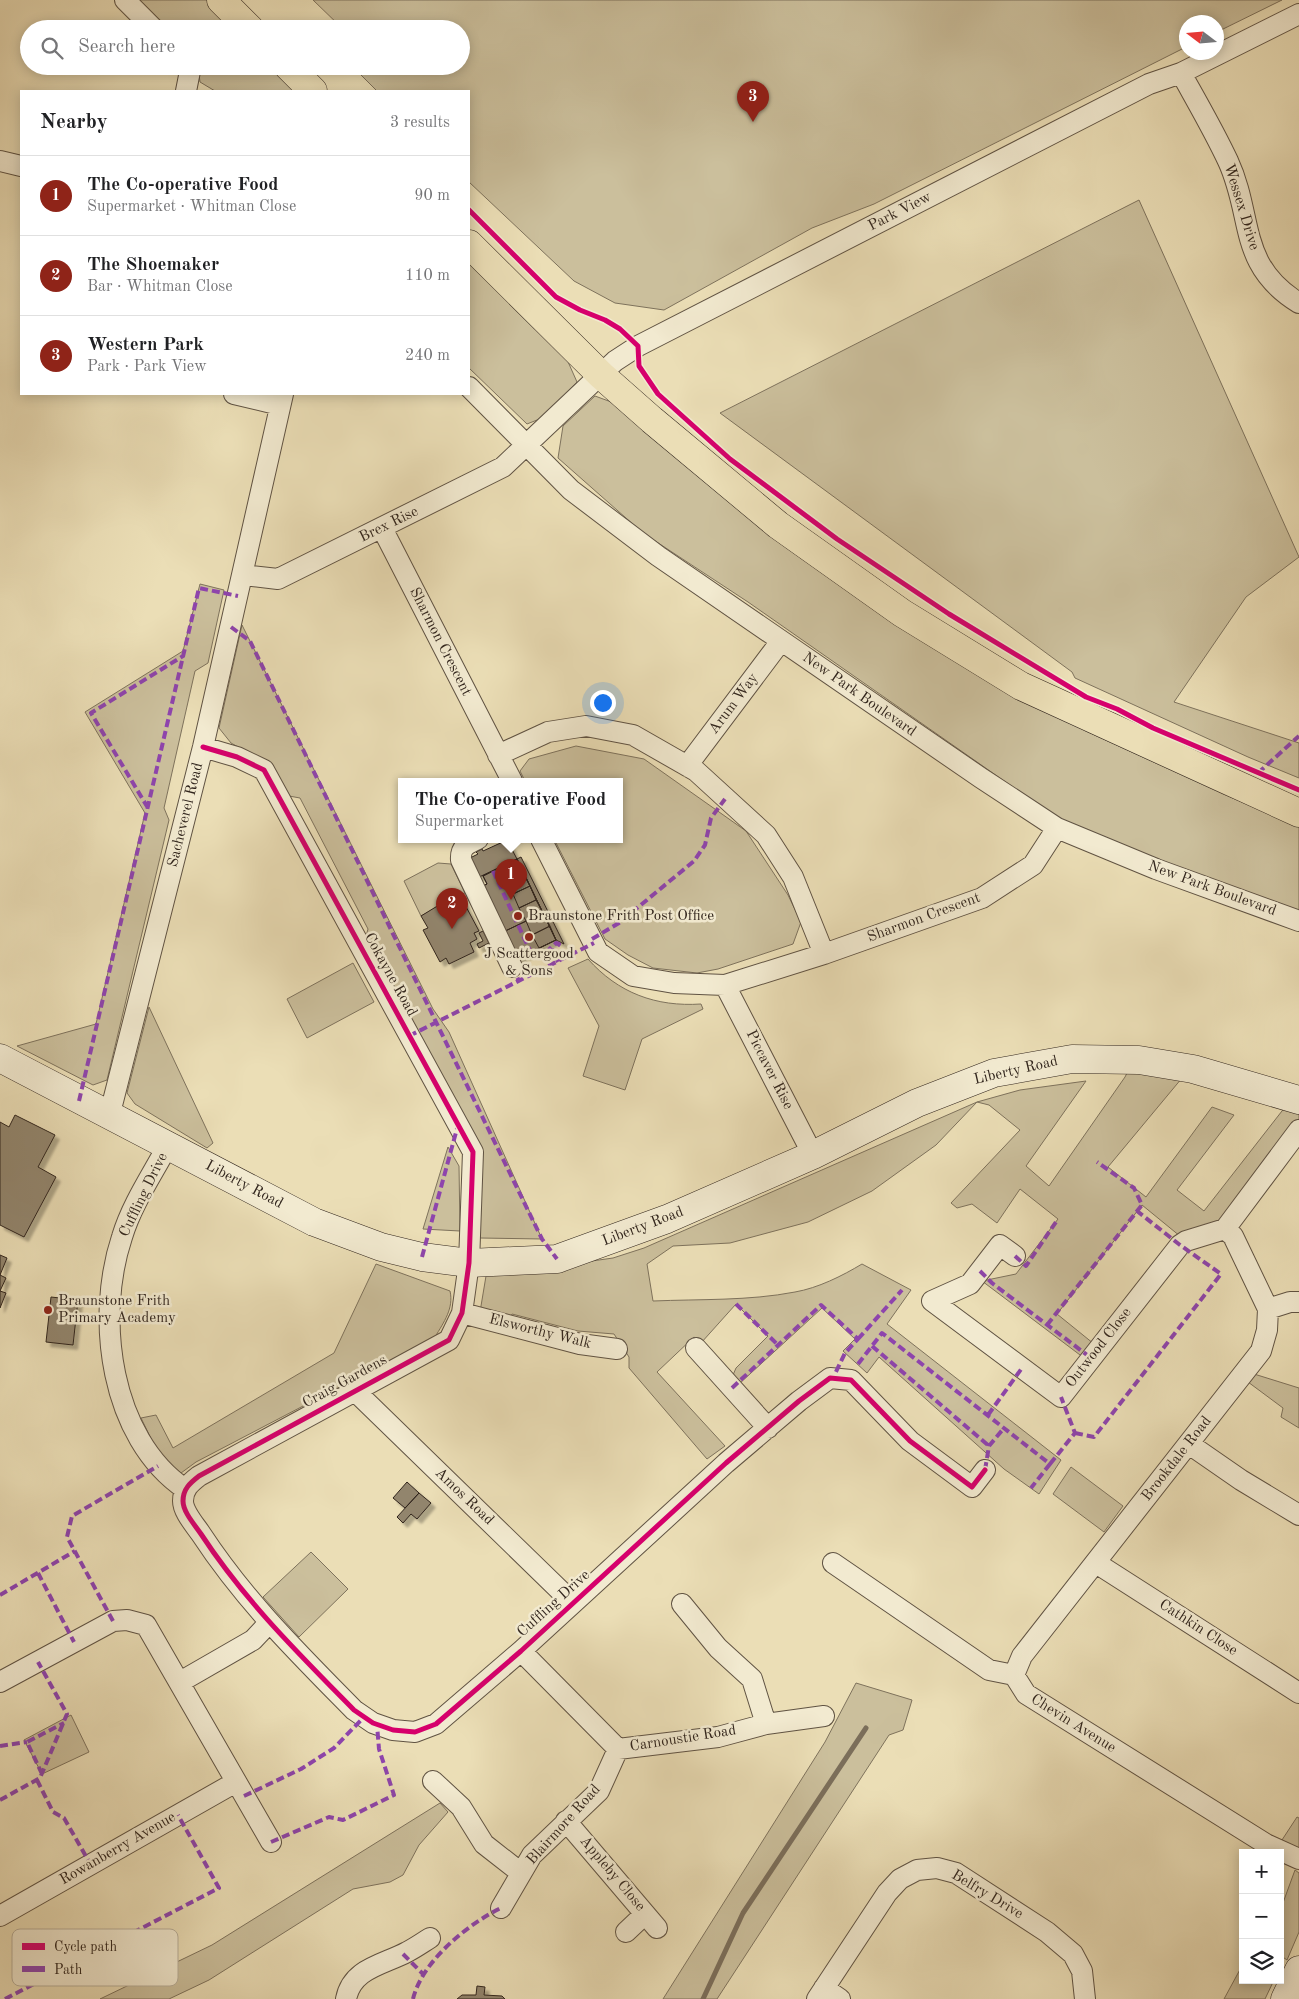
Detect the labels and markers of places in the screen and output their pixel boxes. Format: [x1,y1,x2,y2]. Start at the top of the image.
pin: 3 [737,81,769,122]
pin: 1 [495,859,527,900]
pin: 2 [436,888,468,929]
place label: Braunstone Frith Post Office [528,909,714,924]
marker: Braunstone Frith Post Office [512,910,524,922]
marker: J Scattergood & Sons [523,931,535,943]
place label: J Scattergood & Sons [484,947,574,979]
place label: Braunstone Frith Primary Academy [58,1294,176,1326]
marker: Braunstone Frith Primary Academy [42,1304,54,1316]

